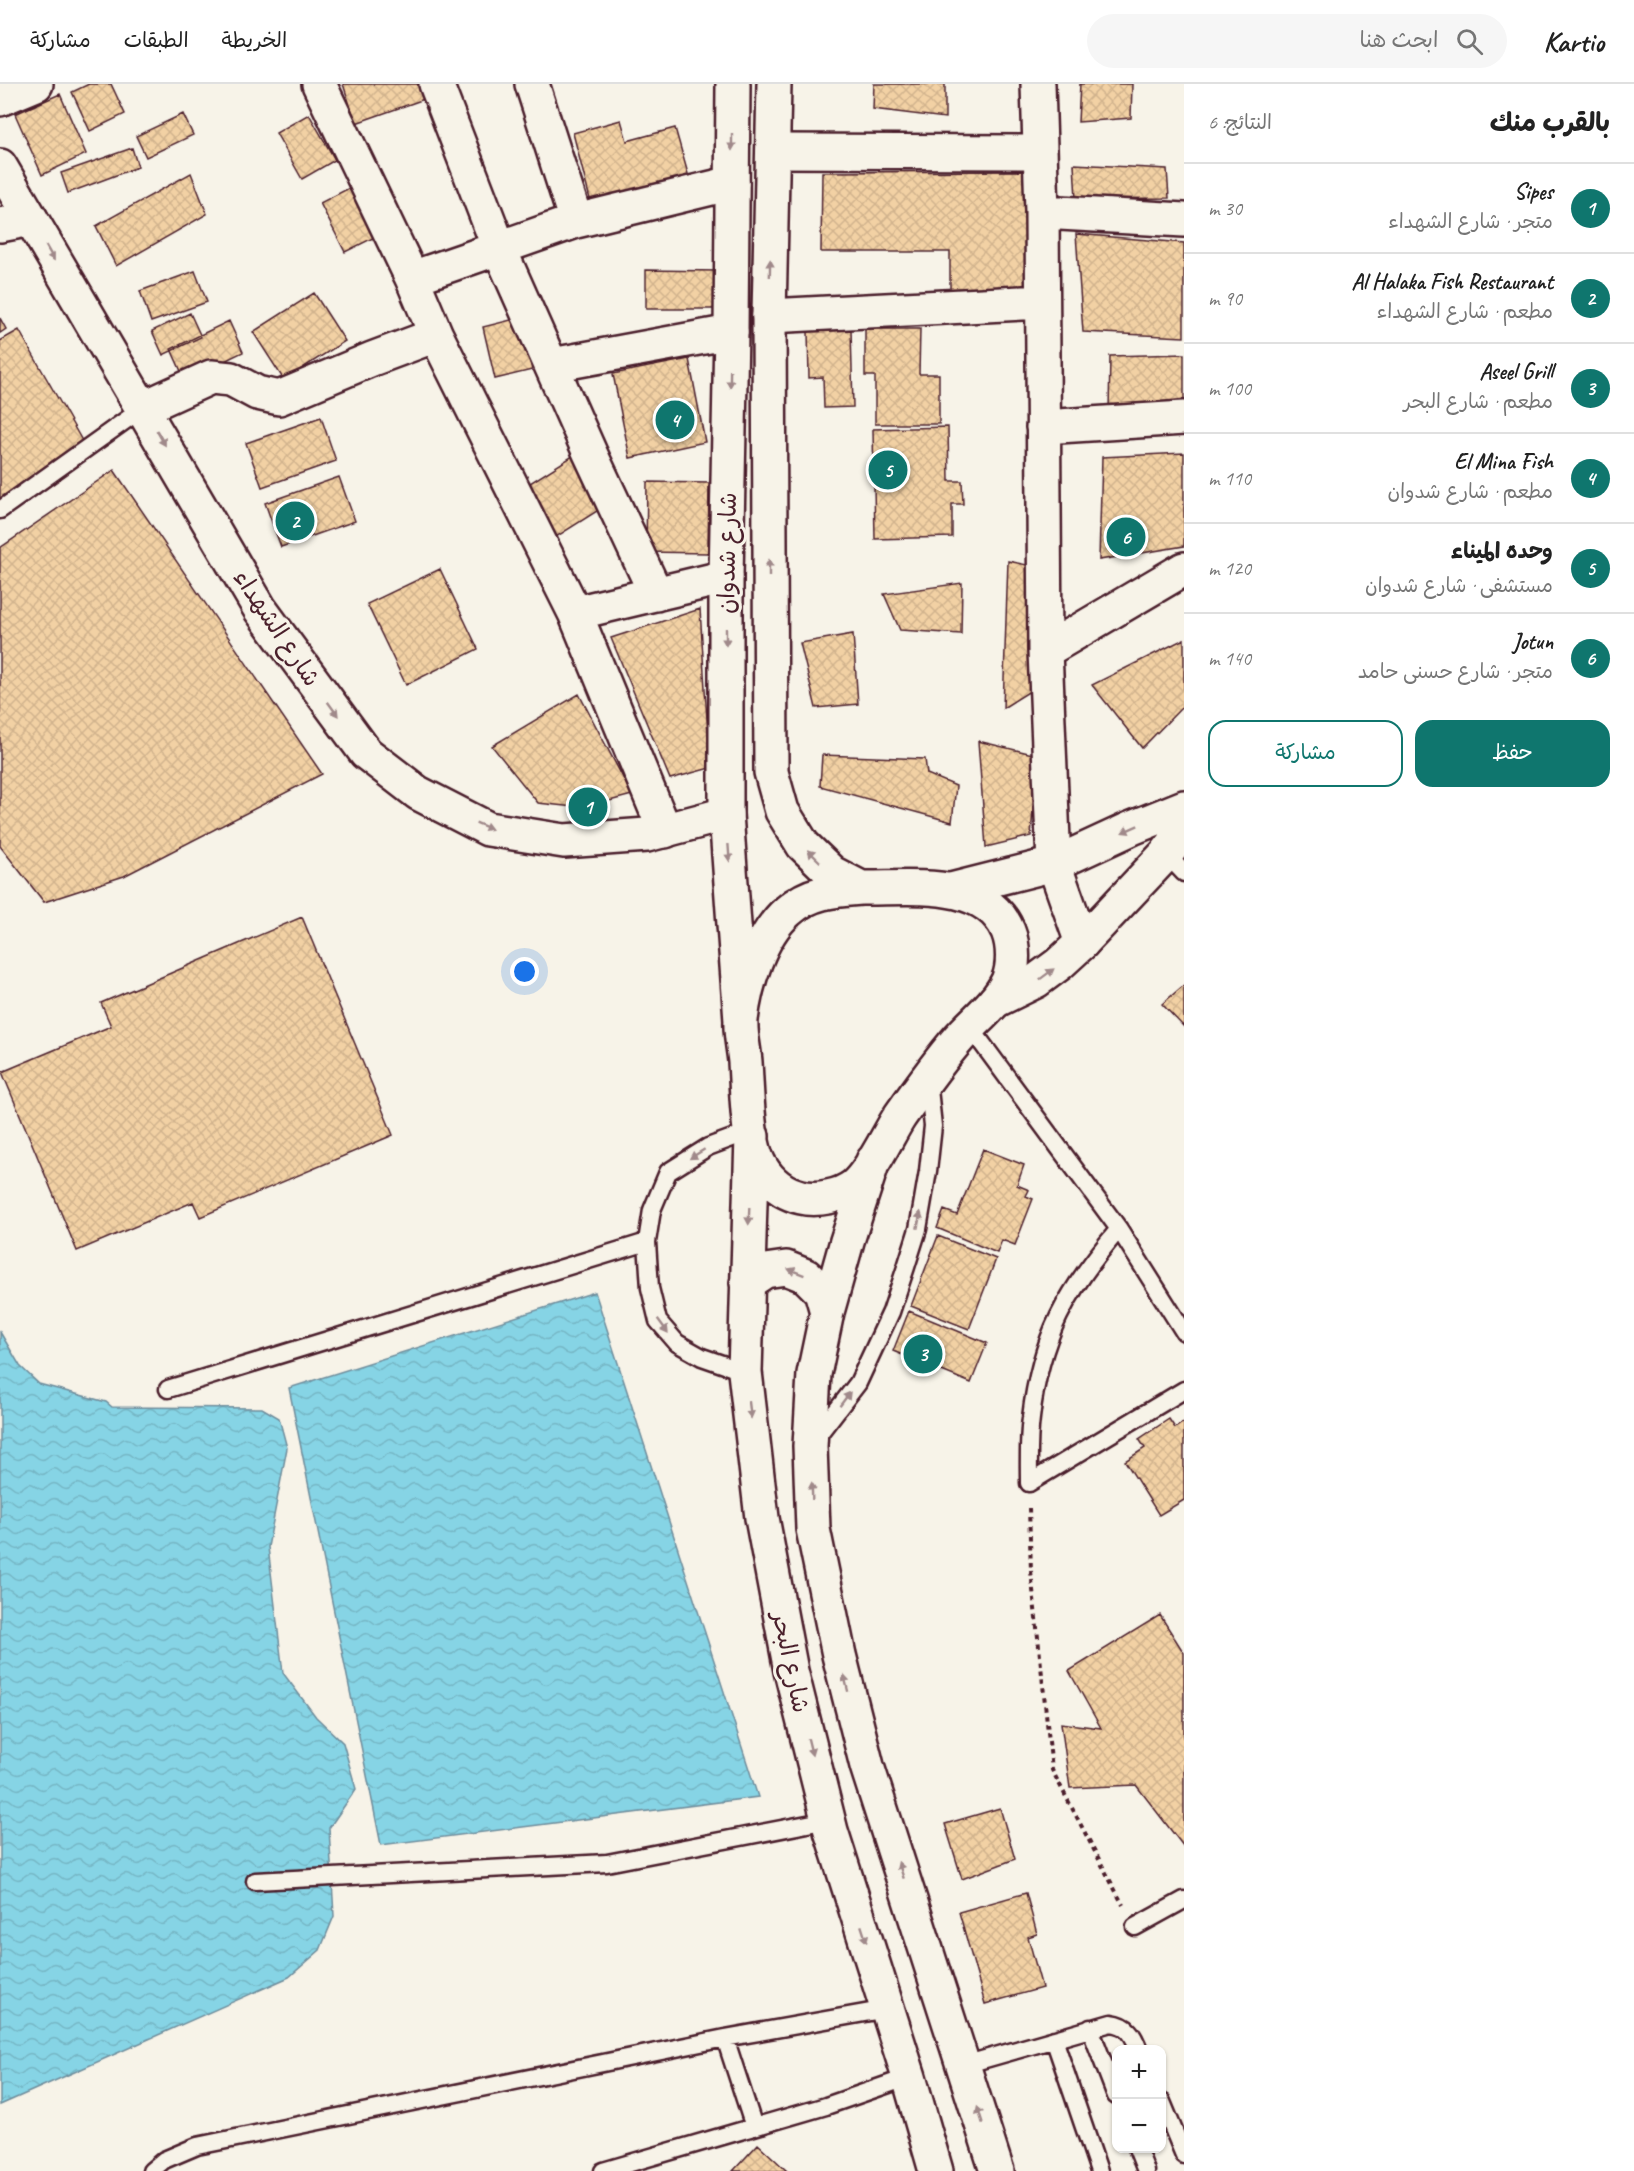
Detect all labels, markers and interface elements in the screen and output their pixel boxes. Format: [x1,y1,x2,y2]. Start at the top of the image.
search box [1087,14,1507,68]
text: Kartio [1543,24,1604,59]
icon: search [1453,25,1486,58]
text: ابحث هنا [1360,26,1438,54]
text: مشاركة [30,27,91,53]
text: الطبقات [124,27,189,53]
text: الخريطة [222,27,287,53]
text: بالقرب منك [1490,106,1610,139]
text: النتائج: 6 [1208,110,1272,135]
one-way arrow [727,133,737,152]
text: Sipes [1514,178,1553,206]
text: 30 m [1208,196,1242,221]
text: 1 [1586,196,1595,221]
text: متجر · شارع الشهداء [1388,209,1553,234]
one-way arrow [45,245,55,262]
one-way arrow [766,258,775,277]
text: Al Halaka Fish Restaurant [1351,268,1553,296]
text: 90 m [1208,286,1242,311]
text: 2 [1586,286,1595,311]
text: مطعم · شارع الشهداء [1377,299,1553,324]
text: Aseel Grill [1479,358,1553,386]
one-way arrow [725,370,735,389]
text: 100 m [1208,376,1251,401]
text: 3 [1586,376,1595,401]
text: مطعم · شارع البحر [1404,389,1553,414]
pin: 4 [656,398,694,442]
one-way arrow [155,430,166,446]
pin: 5 [868,448,908,492]
text: El Mina Fish [1454,448,1553,476]
text: 110 m [1208,466,1251,491]
text: 4 [1586,466,1595,491]
text: مطعم · شارع شدوان [1388,479,1553,504]
street label: شارع شدوان [711,492,745,614]
pin: 2 [276,498,314,544]
pin: 6 [1106,514,1146,560]
text: وحده الميناء [1451,537,1553,565]
text: 120 m [1208,556,1251,581]
text: 5 [1586,556,1595,581]
one-way arrow [764,558,774,577]
street label: شارع الشهداء [225,564,327,693]
text: مستشفى · شارع شدوان [1365,573,1553,598]
one-way arrow [721,628,731,647]
text: Jotun [1513,628,1553,656]
text: 140 m [1208,646,1251,671]
text: 6 [1586,646,1595,671]
text: متجر · شارع حسنى حامد [1358,659,1553,684]
one-way arrow [327,700,339,716]
button: مشاركة [1208,720,1403,787]
button: حفظ [1415,720,1610,787]
pin: 1 [568,784,608,830]
one-way arrow [476,821,494,831]
one-way arrow [1121,825,1139,834]
one-way arrow [724,844,733,863]
one-way arrow [807,849,821,863]
your location [510,957,539,986]
one-way arrow [1039,968,1054,980]
one-way arrow [689,1148,706,1159]
one-way arrow [745,1206,754,1225]
one-way arrow [915,1210,924,1229]
one-way arrow [787,1267,805,1276]
one-way arrow [657,1318,669,1334]
pin: 3 [904,1332,942,1376]
one-way arrow [839,1392,851,1407]
one-way arrow [745,1401,755,1420]
one-way arrow [807,1482,816,1501]
street label: شارع البحر [763,1607,816,1716]
one-way arrow [840,1673,850,1692]
one-way arrow [805,1738,815,1756]
one-way arrow [896,1861,905,1879]
one-way arrow [859,1925,869,1943]
map controls [1112,2045,1166,2153]
button: + [1112,2045,1166,2099]
button: − [1112,2099,1166,2153]
one-way arrow [975,2106,984,2124]

